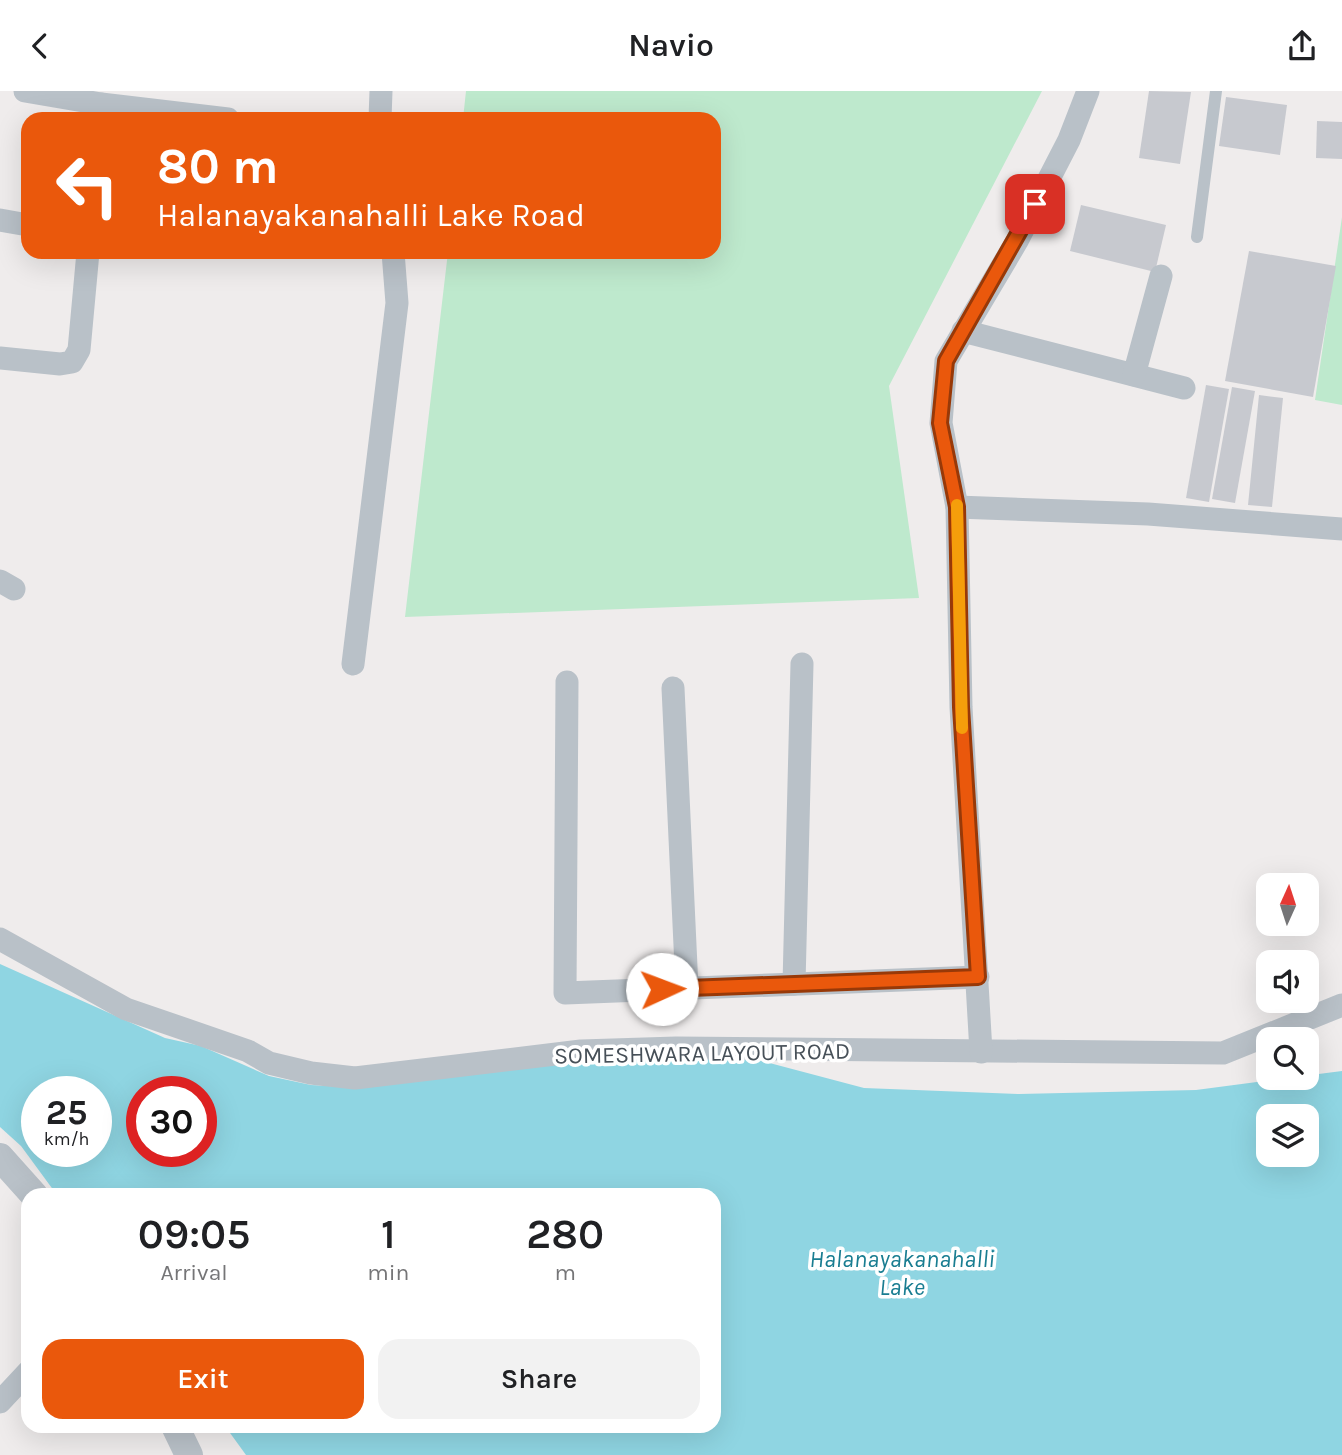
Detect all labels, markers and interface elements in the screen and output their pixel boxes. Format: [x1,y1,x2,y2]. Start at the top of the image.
icon: back [21,27,59,65]
text: Navio [628,27,714,64]
icon: share [1283,27,1321,65]
text: 80 m [157,138,279,195]
icon: left [42,140,133,231]
pin [1005,174,1065,234]
icon: arrive [1016,185,1054,223]
text: Halanayakanahalli Lake Road [157,197,585,234]
north arrow [1256,873,1320,936]
map controls [1256,873,1319,1167]
button: sound [1256,950,1319,1013]
position arrow [625,952,699,1026]
button: search [1256,1027,1319,1090]
street label: SOMESHWARA LAYOUT ROAD [554,1037,850,1070]
speed limit sign: 30 [126,1076,217,1167]
text: 25 [46,1092,87,1133]
button: layers [1256,1104,1319,1167]
text: km/h [44,1128,89,1150]
text: 09:05 [138,1209,250,1259]
text: 1 [381,1209,396,1259]
text: 280 [526,1209,604,1259]
water label: Halanayakanahalli Lake [809,1245,995,1301]
text: Arrival [160,1259,228,1286]
text: min [367,1259,409,1286]
text: m [554,1259,576,1286]
button: Exit [42,1339,364,1419]
button: Share [378,1339,700,1419]

